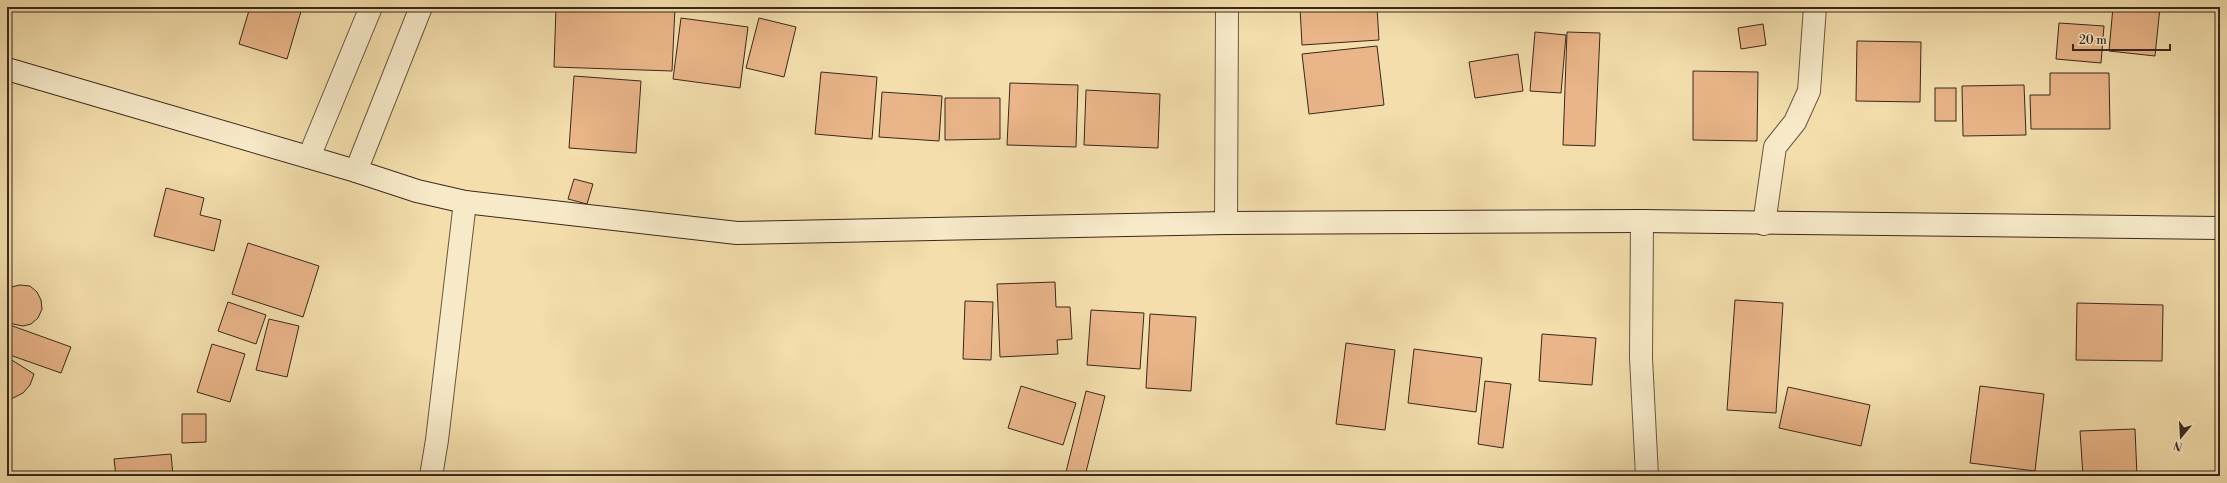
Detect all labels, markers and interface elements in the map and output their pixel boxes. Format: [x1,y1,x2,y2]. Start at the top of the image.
scale bar [2073,26,2170,52]
text: 20 m [2079,33,2107,48]
north arrow [2161,417,2201,457]
text: N [2172,437,2185,454]

